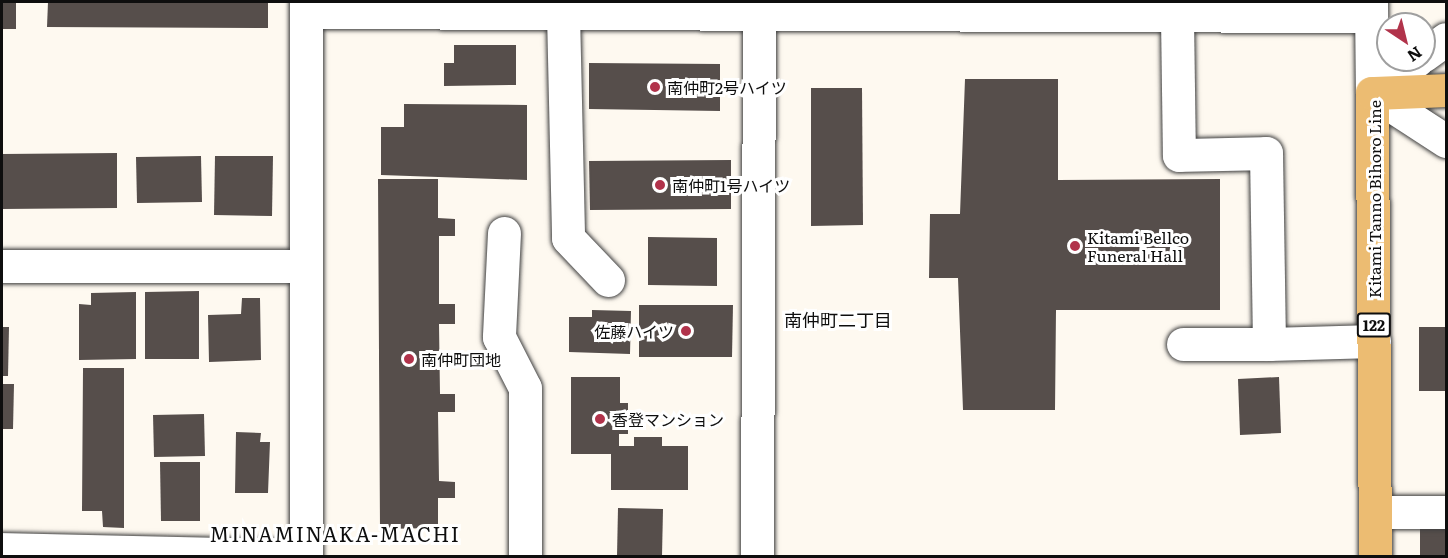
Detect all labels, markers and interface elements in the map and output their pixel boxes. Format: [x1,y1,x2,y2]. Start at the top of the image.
north arrow [1376,12,1436,72]
text: N [1403,41,1428,69]
place label: 南仲町2号ハイツ [667,77,787,97]
marker: 南仲町2号ハイツ [648,80,662,94]
street label: Kitami Tanno Bihoro Line [1364,100,1384,298]
place label: 南仲町1号ハイツ [672,175,791,195]
marker: 南仲町1号ハイツ [653,178,667,192]
place label: Kitami Bellco Funeral Hall [1087,227,1189,265]
marker: Kitami Bellco Funeral Hall [1068,239,1082,253]
district label: 南仲町二丁目 [784,309,892,331]
road number: 122 [1356,313,1392,337]
place label: 佐藤ハイツ [594,321,674,341]
marker: 佐藤ハイツ [679,324,693,338]
place label: 南仲町団地 [421,349,501,369]
marker: 南仲町団地 [402,352,416,366]
place label: 香登マンション [612,409,724,429]
marker: 香登マンション [593,412,607,426]
district label: MINAMINAKA-MACHI [210,521,460,545]

